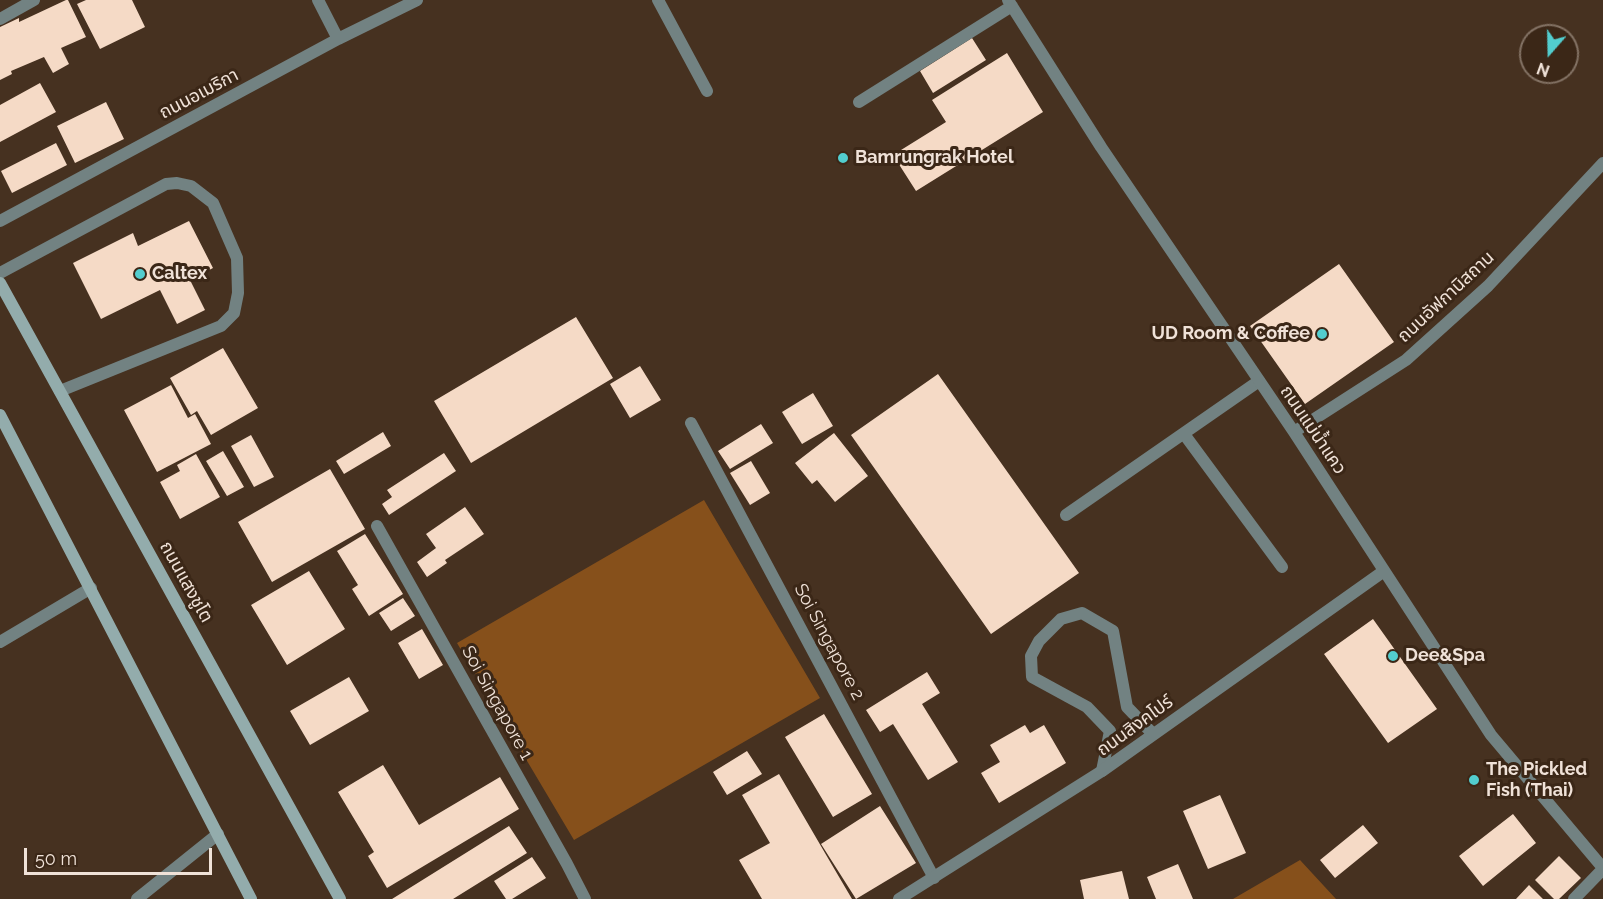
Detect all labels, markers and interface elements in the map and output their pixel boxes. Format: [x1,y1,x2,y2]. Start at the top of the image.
north arrow [1519,24,1579,84]
text: N [1534,58,1552,81]
street label: ถนนอเมริกา [156,64,242,124]
place label: Bamrungrak Hotel [855,147,1014,169]
marker: Bamrungrak Hotel [836,151,850,165]
street label: ถนนอัฟกานิสถาน [1393,247,1499,347]
place label: Caltex [152,263,207,285]
marker: Caltex [133,267,147,281]
place label: UD Room & Coffee [1151,323,1310,345]
marker: UD Room & Coffee [1315,327,1329,341]
street label: ถนนแม่น้ำแคว [1275,381,1351,479]
street label: ถนนแสงชูโต [155,538,217,626]
street label: Soi Singapore 2 [789,580,869,704]
street label: Soi Singapore 1 [457,642,537,764]
place label: Dee&Spa [1405,645,1485,667]
marker: Dee&Spa [1386,649,1400,663]
street label: ถนนสิงคโปร์ [1093,691,1177,761]
place label: The Pickled Fish (Thai) [1486,759,1587,802]
marker: The Pickled Fish (Thai) [1467,773,1481,787]
scale bar [27,836,214,874]
text: 50 m [35,848,77,869]

